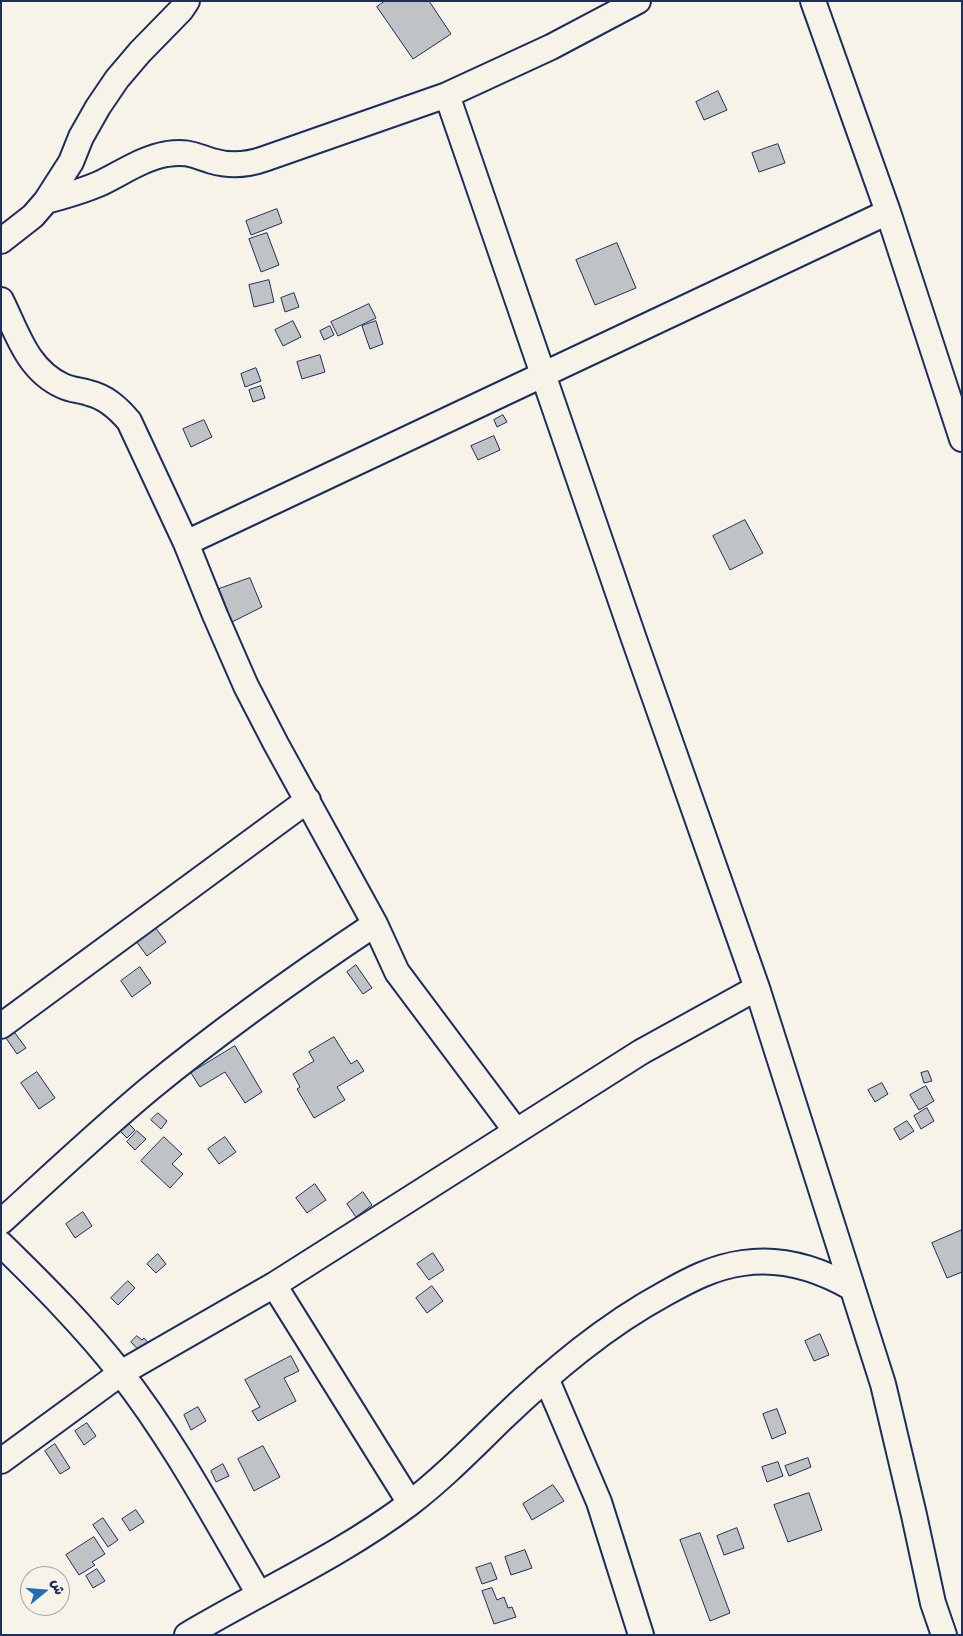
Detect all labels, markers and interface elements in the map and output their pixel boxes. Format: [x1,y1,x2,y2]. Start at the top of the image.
north arrow [20,1566,70,1616]
text: ش [48,1577,69,1597]

